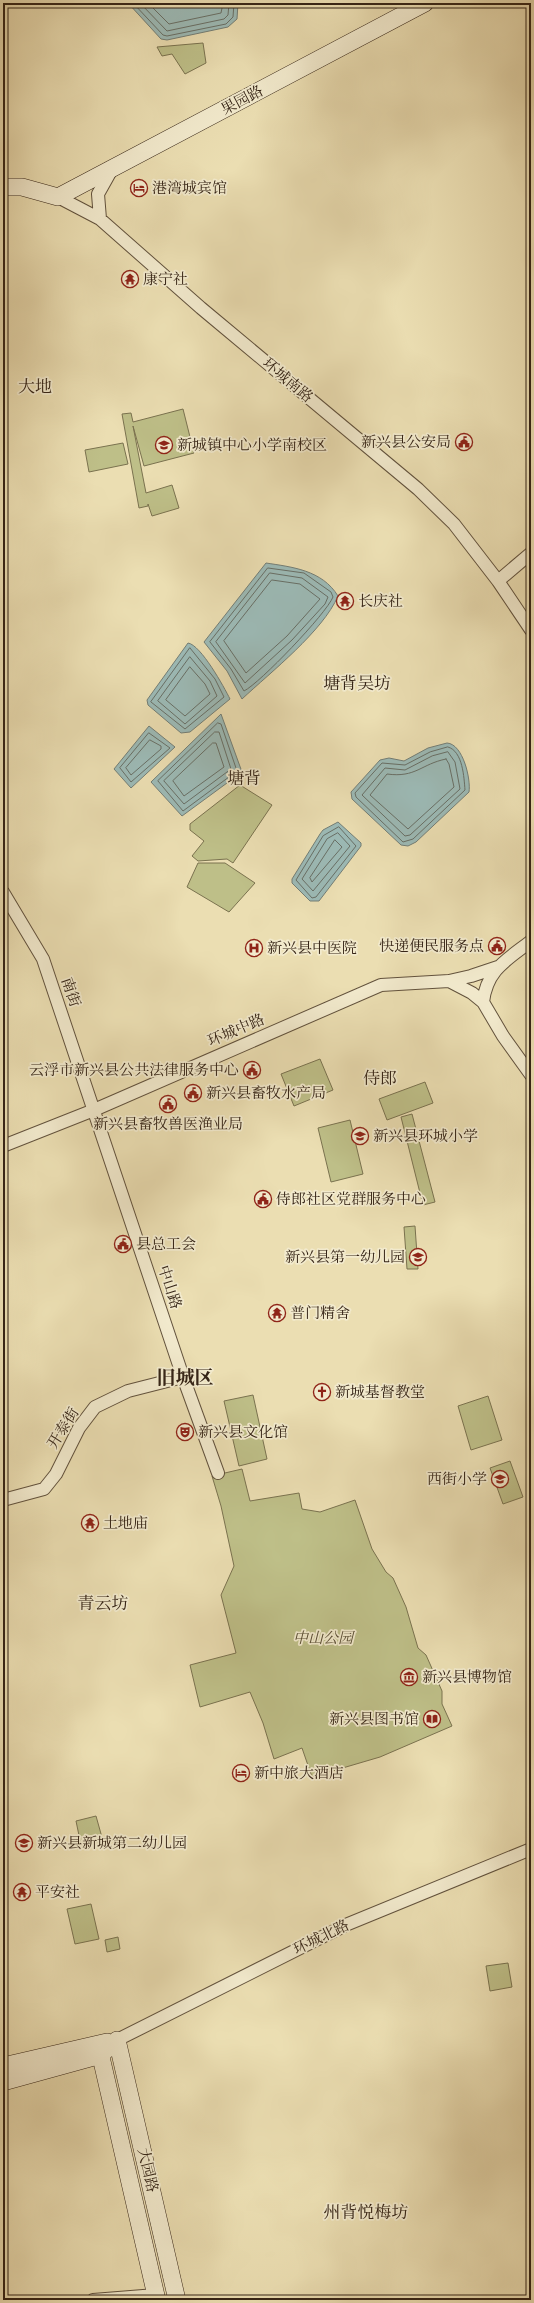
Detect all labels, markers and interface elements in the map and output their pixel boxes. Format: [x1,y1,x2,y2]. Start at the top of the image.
street label: 果园路 [217,81,267,119]
hotel icon: 港湾城宾馆 [129,178,149,198]
place label: 港湾城宾馆 [152,178,227,198]
temple icon: 康宁社 [120,269,140,289]
place label: 康宁社 [143,269,188,289]
street label: 环城南路 [259,353,317,407]
district label: 大地 [18,375,52,398]
place label: 新兴县公安局 [361,432,451,452]
public building icon: 新兴县公安局 [454,432,474,452]
school or university icon: 新城镇中心小学南校区 [154,435,174,455]
place label: 新城镇中心小学南校区 [177,435,327,455]
temple icon: 长庆社 [335,591,355,611]
place label: 长庆社 [358,591,403,611]
district label: 塘背吴坊 [323,672,391,695]
district label: 塘背 [227,767,261,790]
place label: 快递便民服务点 [379,936,484,956]
public building icon: 快递便民服务点 [487,936,507,956]
hospital icon: 新兴县中医院 [244,938,264,958]
place label: 新兴县中医院 [267,938,357,958]
street label: 南街 [57,975,85,1009]
street label: 环城中路 [204,1009,268,1051]
place label: 云浮市新兴县公共法律服务中心 [29,1060,239,1080]
public building icon: 云浮市新兴县公共法律服务中心 [242,1060,262,1080]
district label: 侍郎 [363,1067,397,1090]
public building icon: 新兴县畜牧水产局 [183,1083,203,1103]
place label: 新兴县畜牧水产局 [206,1083,326,1103]
public building icon: 新兴县畜牧兽医渔业局 [158,1094,178,1114]
place label: 新兴县畜牧兽医渔业局 [93,1114,243,1134]
school or university icon: 新兴县环城小学 [350,1126,370,1146]
place label: 新兴县环城小学 [373,1126,478,1146]
public building icon: 侍郎社区党群服务中心 [253,1189,273,1209]
place label: 侍郎社区党群服务中心 [276,1189,426,1209]
public building icon: 县总工会 [113,1234,133,1254]
place label: 县总工会 [136,1234,196,1254]
place label: 新兴县第一幼儿园 [285,1247,405,1267]
school or university icon: 新兴县第一幼儿园 [408,1247,428,1267]
street label: 中山路 [154,1263,186,1311]
temple icon: 普门精舍 [267,1303,287,1323]
place label: 普门精舍 [290,1303,350,1323]
district label: 旧城区 [156,1365,214,1391]
church icon: 新城基督教堂 [312,1382,332,1402]
place label: 新城基督教堂 [335,1382,425,1402]
street label: 开泰街 [43,1404,83,1452]
theatre icon: 新兴县文化馆 [175,1422,195,1442]
place label: 新兴县文化馆 [198,1422,288,1442]
place label: 西街小学 [427,1469,487,1489]
school or university icon: 西街小学 [490,1469,510,1489]
temple icon: 土地庙 [80,1513,100,1533]
place label: 土地庙 [103,1513,148,1533]
district label: 青云坊 [78,1592,129,1615]
park label: 中山公园 [293,1628,355,1648]
museum icon: 新兴县博物馆 [399,1667,419,1687]
place label: 新兴县博物馆 [422,1667,512,1687]
place label: 新兴县图书馆 [329,1709,419,1729]
library icon: 新兴县图书馆 [422,1709,442,1729]
hotel icon: 新中旅大酒店 [231,1763,251,1783]
place label: 新中旅大酒店 [254,1763,344,1783]
school or university icon: 新兴县新城第二幼儿园 [14,1833,34,1853]
place label: 新兴县新城第二幼儿园 [37,1833,187,1853]
temple icon: 平安社 [12,1882,32,1902]
place label: 平安社 [35,1882,80,1902]
street label: 环城北路 [290,1915,352,1959]
street label: 大园路 [133,2146,163,2194]
district label: 州背悦梅坊 [324,2201,409,2224]

